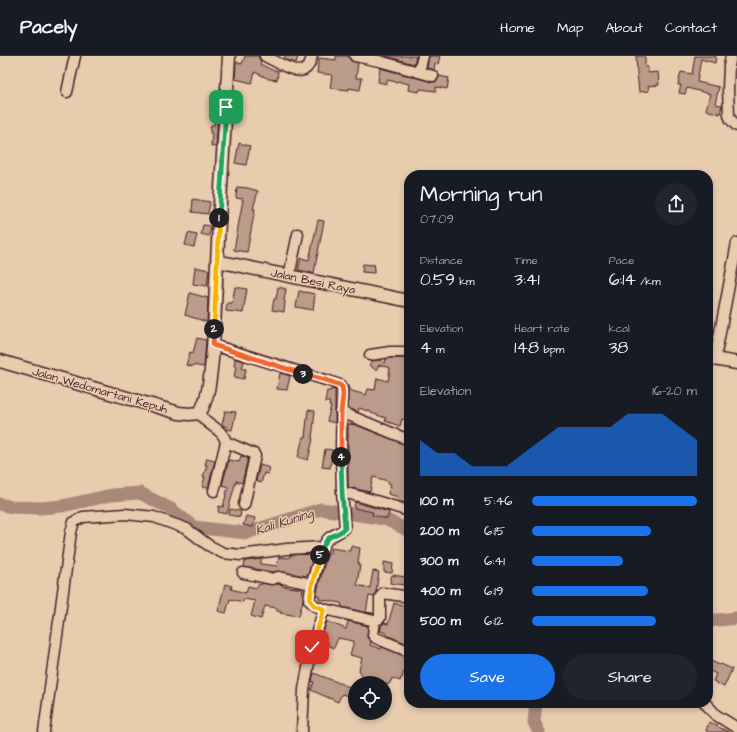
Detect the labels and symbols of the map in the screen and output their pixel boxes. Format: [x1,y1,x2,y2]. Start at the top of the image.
pin [209,90,243,124]
pin: 1 [209,208,229,228]
street label: Jalan Besi Raya [269,264,357,300]
pin: 2 [204,319,224,339]
street label: Jalan Wedomartani Kepuh [30,363,170,418]
pin: 3 [293,364,313,384]
pin: 4 [331,447,351,467]
water label: Kali Kuning [253,504,317,541]
pin: 5 [310,545,330,565]
pin [295,630,329,664]

